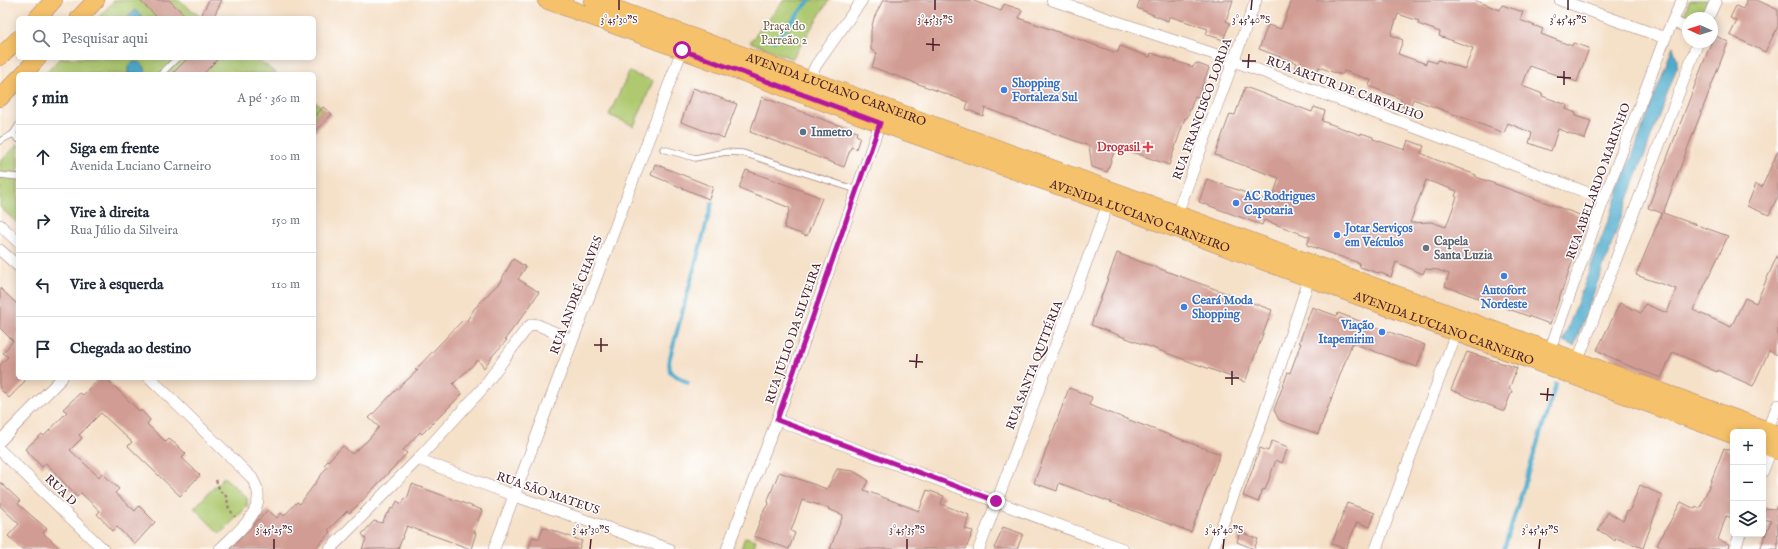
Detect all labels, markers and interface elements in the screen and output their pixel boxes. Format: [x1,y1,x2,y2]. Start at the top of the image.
north arrow [1682,12,1718,48]
text: 3°45'30"S [601,14,637,27]
text: 3°45'35"S [917,14,953,27]
text: 3°45'40"S [1232,14,1270,27]
text: 3°45'45"S [1550,14,1586,27]
search box [16,16,316,60]
park label: Praça do Parreão 2 [761,19,808,48]
icon: search [30,27,52,49]
text: Pesquisar aqui [62,29,148,48]
street label: RUA FRANCISCO LORDA [1170,35,1235,182]
route start [673,41,691,59]
street label: AVENIDA LUCIANO CARNEIRO [743,50,928,130]
street label: RUA ARTUR DE CARVALHO [1264,53,1426,124]
place label: Shopping Fortaleza Sul [1012,76,1078,105]
marker: Shopping Fortaleza Sul [999,85,1009,95]
text: 5 min [32,88,69,109]
text: A pé · 360 m [237,90,300,107]
street label: RUA ABELARDO MARINHO [1563,101,1634,261]
place label: Inmetro [811,125,853,140]
marker: Inmetro [798,127,808,137]
text: Siga em frente [70,139,159,158]
place label: Drogasil [1097,140,1141,156]
marker: Drogasil [1143,142,1153,152]
icon: ahead [32,146,54,168]
text: 100 m [270,148,300,165]
text: Avenida Luciano Carneiro [70,158,211,175]
street label: AVENIDA LUCIANO CARNEIRO [1047,176,1232,256]
place label: AC Rodrigues Capotaria [1243,189,1316,219]
marker: AC Rodrigues Capotaria [1231,198,1241,208]
text: Vire à direita [70,203,149,222]
icon: right [32,210,54,232]
text: 150 m [271,212,300,229]
place label: Jotar Serviços em Veículos [1343,221,1414,250]
text: Rua Júlio da Silveira [70,222,178,239]
marker: Jotar Serviços em Veículos [1332,230,1342,240]
street label: RUA ANDRÉ CHAVES [546,233,606,357]
place label: Capela Santa Luzia [1434,234,1493,263]
marker: Capela Santa Luzia [1421,243,1431,253]
street label: RUA JÚLIO DA SILVEIRA [761,259,826,406]
marker: Autofort Nordeste [1499,271,1509,281]
icon: left [32,274,54,296]
text: Vire à esquerda [70,275,163,294]
text: 110 m [271,276,300,293]
place label: Autofort Nordeste [1480,283,1528,312]
street label: AVENIDA LUCIANO CARNEIRO [1351,288,1536,369]
place label: Ceará Moda Shopping [1192,293,1254,323]
street label: RUA SANTA QUITÉRIA [1002,297,1066,432]
marker: Ceará Moda Shopping [1179,302,1189,312]
place label: Viação Itapemirim [1318,318,1375,348]
marker: Viação Itapemirim [1377,327,1387,337]
icon: arrive [32,338,54,360]
text: Chegada ao destino [70,339,191,358]
map controls [1730,429,1766,537]
button: + [1730,429,1766,465]
button: − [1730,465,1766,501]
street label: RUA SÃO MATEUS [494,468,602,518]
street label: RUA D [42,472,80,509]
route end [987,492,1005,510]
button: layers [1730,501,1766,537]
text: 3°45'25"S [256,524,292,537]
text: 3°45'30"S [573,524,609,537]
text: 3°45'35"S [889,524,925,537]
text: 3°45'40"S [1205,524,1243,537]
text: 3°45'45"S [1522,524,1558,537]

